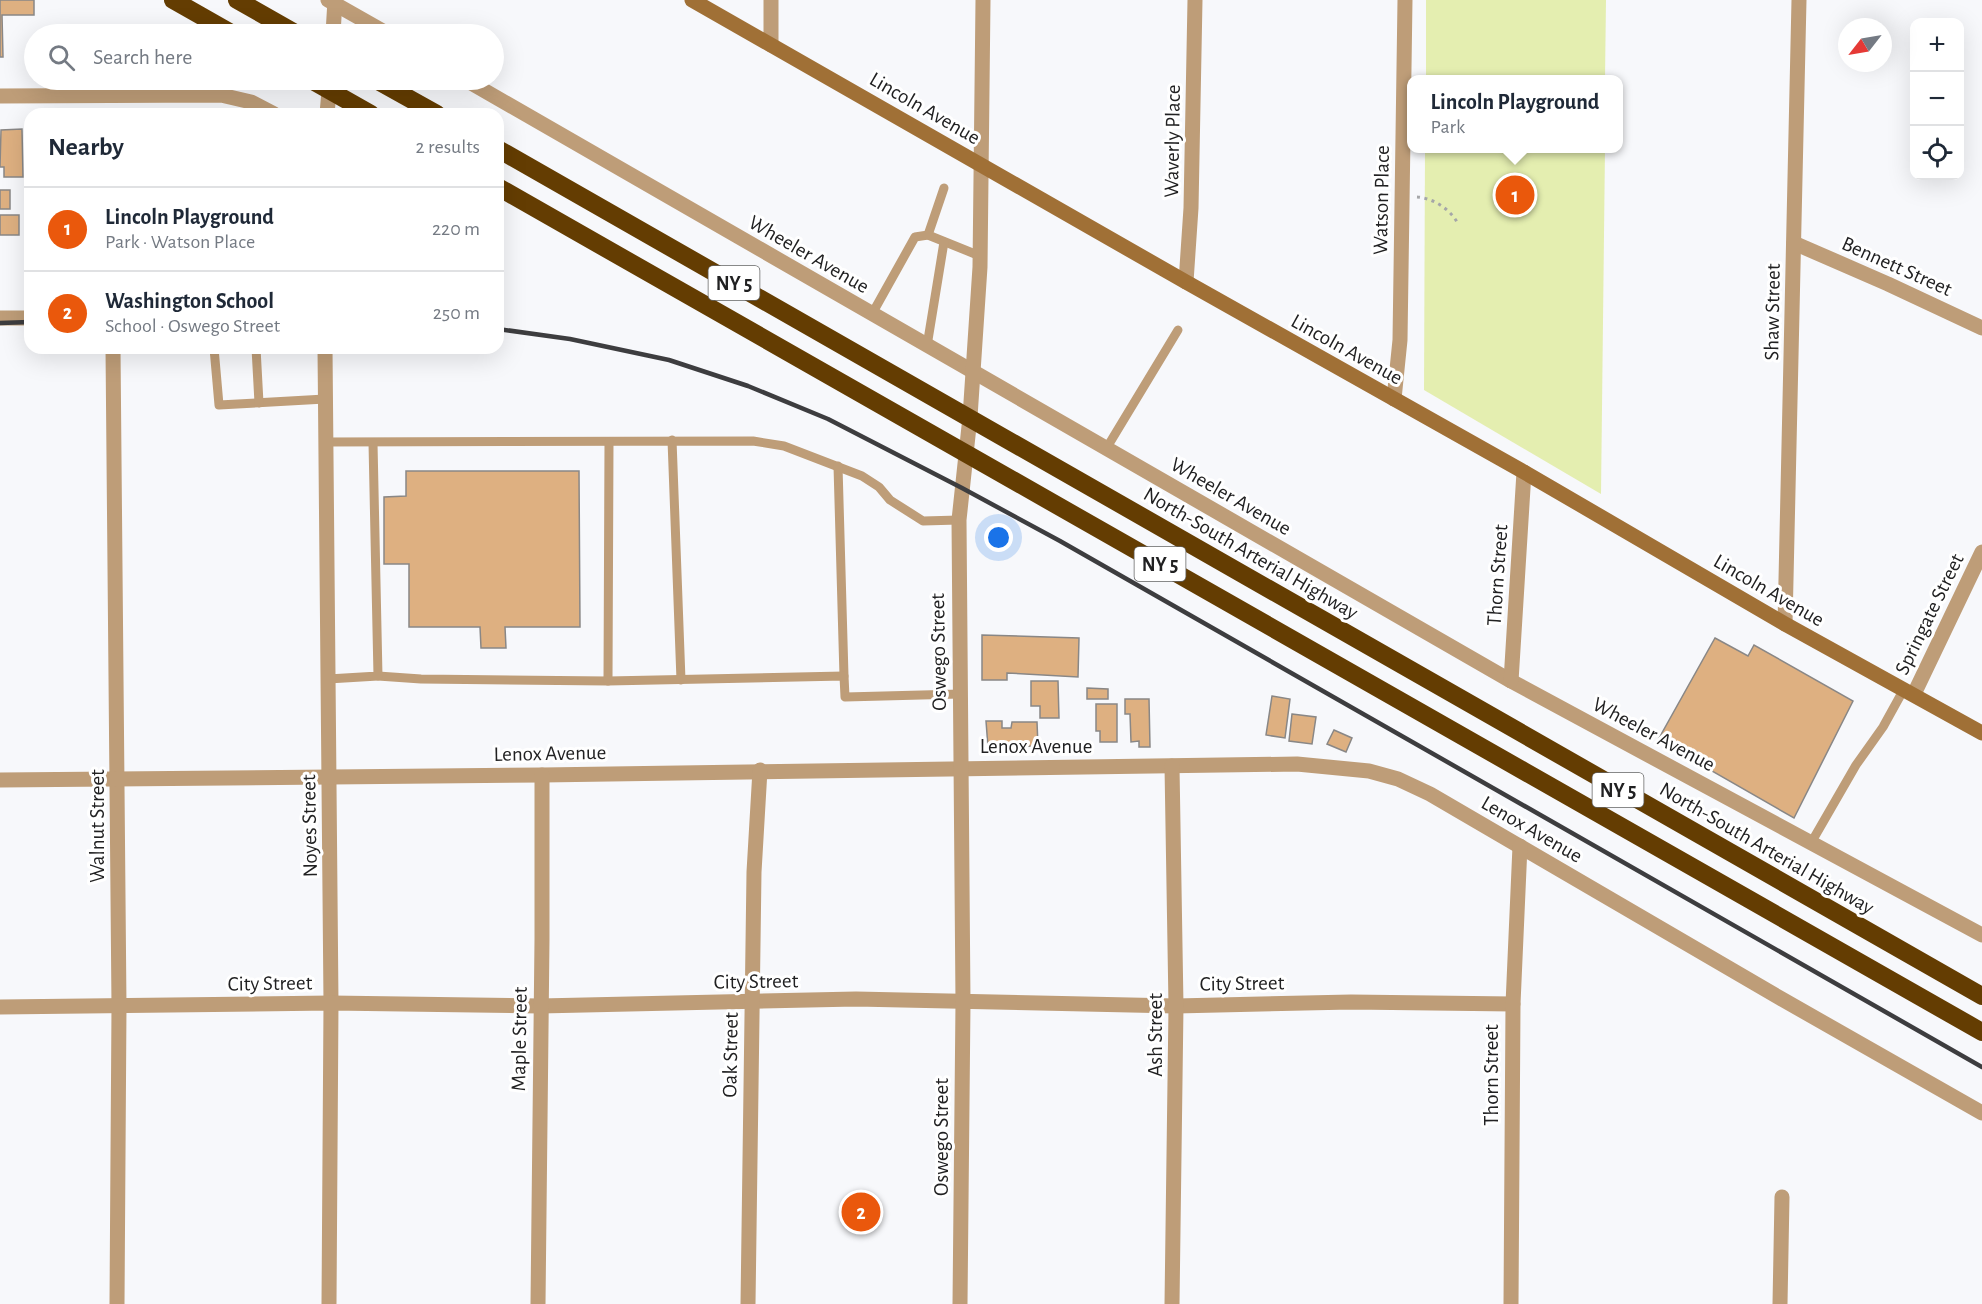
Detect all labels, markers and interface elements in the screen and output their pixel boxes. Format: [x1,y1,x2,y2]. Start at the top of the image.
north arrow [1838,18,1892,72]
map controls [1910,18,1964,180]
button: + [1910,18,1964,72]
search box [24,24,504,90]
icon: search [45,41,78,74]
text: Search here [93,46,192,68]
street label: Lincoln Avenue [866,68,984,148]
button: − [1910,72,1964,126]
popup [1407,75,1623,153]
street label: Waverly Place [1161,84,1184,198]
text: Lincoln Playground [1431,91,1599,113]
text: Park [1431,117,1465,137]
button: locate [1910,126,1964,180]
text: Nearby [48,134,124,160]
text: 2 results [416,137,480,157]
street label: Watson Place [1370,145,1393,255]
pin: 1 [1496,172,1534,218]
text: Lincoln Playground [105,206,274,228]
street label: Wheeler Avenue [745,212,873,297]
text: 1 [64,219,71,239]
text: 220 m [432,219,480,239]
text: Park · Watson Place [105,232,255,252]
street label: Bennett Street [1839,233,1955,300]
street label: Shaw Street [1761,263,1784,361]
road number: NY 5 [708,266,760,300]
text: Washington School [105,290,274,312]
text: 2 [63,303,72,323]
text: 250 m [433,303,480,323]
street label: Lincoln Avenue [1288,310,1406,389]
text: School · Oswego Street [105,316,280,336]
street label: Wheeler Avenue [1167,454,1295,539]
street label: North-South Arterial Highway [1140,483,1362,624]
your location [984,523,1013,552]
street label: Thorn Street [1483,523,1512,626]
road number: NY 5 [1134,547,1186,581]
street label: Lincoln Avenue [1710,550,1828,630]
street label: Springate Street [1891,550,1968,678]
street label: Oswego Street [927,593,950,711]
street label: Wheeler Avenue [1589,693,1718,775]
street label: Lenox Avenue [980,736,1092,757]
street label: Lenox Avenue [493,742,607,765]
street label: Walnut Street [87,769,108,883]
road number: NY 5 [1592,773,1644,807]
street label: Noyes Street [298,774,321,878]
street label: North-South Arterial Highway [1656,778,1878,919]
street label: Lenox Avenue [1478,792,1586,867]
street label: City Street [714,970,799,993]
street label: City Street [228,972,313,995]
street label: City Street [1200,972,1285,995]
street label: Maple Street [508,986,531,1091]
street label: Ash Street [1145,993,1166,1077]
street label: Oak Street [719,1012,742,1098]
street label: Thorn Street [1481,1024,1502,1126]
street label: Oswego Street [931,1078,952,1196]
pin: 2 [842,1190,880,1234]

